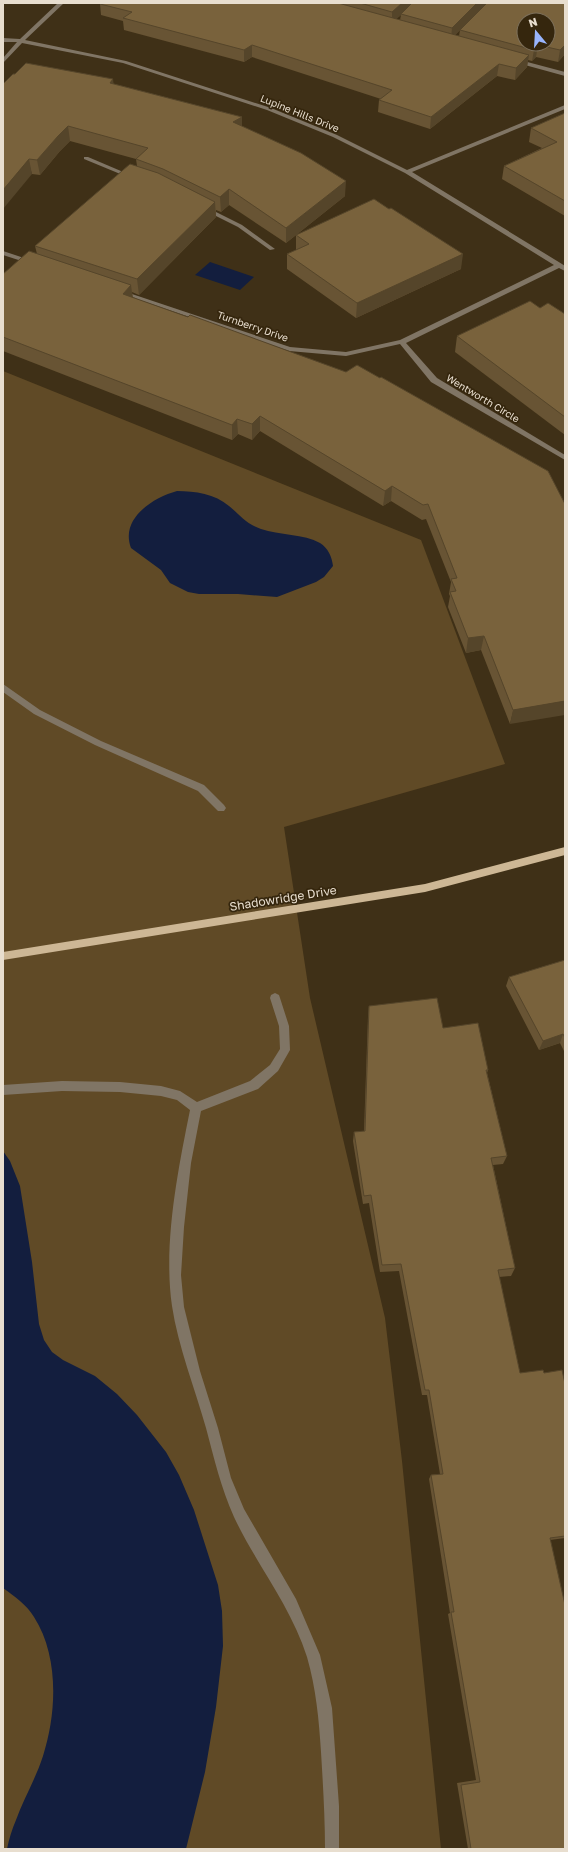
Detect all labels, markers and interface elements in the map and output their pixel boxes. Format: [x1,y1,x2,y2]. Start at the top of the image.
north arrow [516,12,556,52]
text: N [527,15,539,29]
street label: Lupine Hills Drive [259,92,341,134]
street label: Turnberry Drive [216,308,290,344]
street label: Wentworth Circle [444,371,522,425]
street label: Shadowridge Drive [228,882,338,914]

